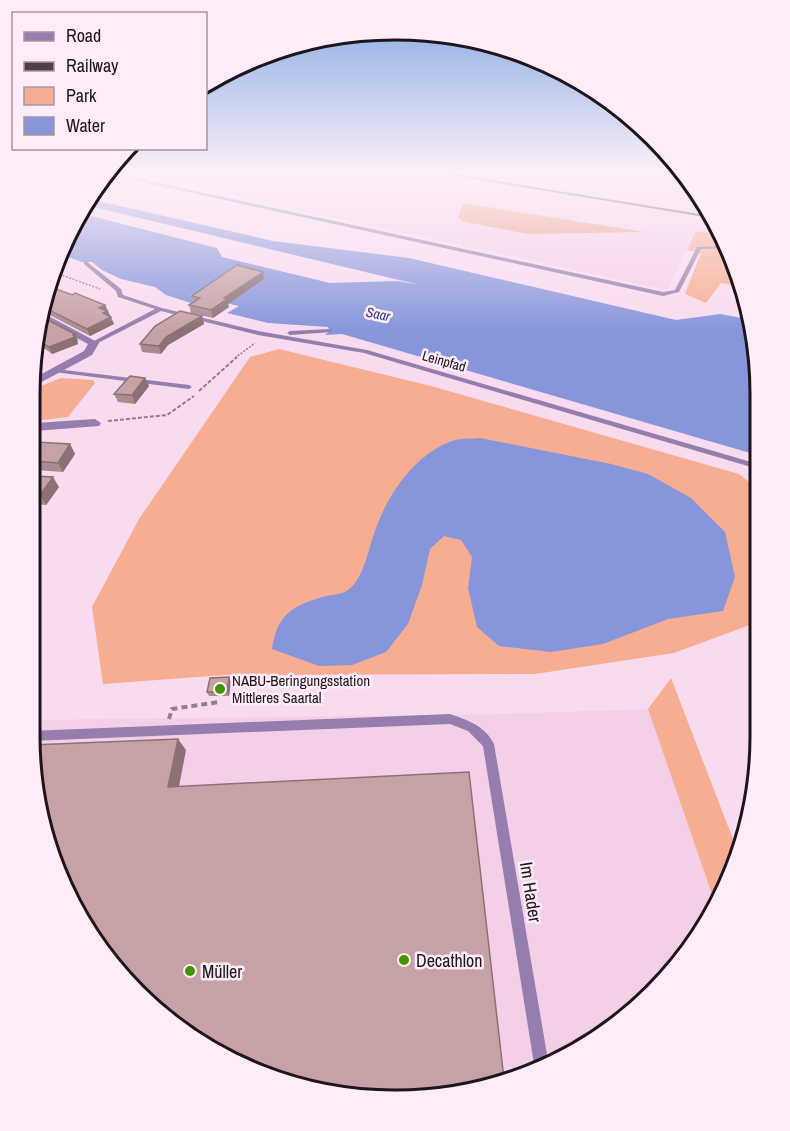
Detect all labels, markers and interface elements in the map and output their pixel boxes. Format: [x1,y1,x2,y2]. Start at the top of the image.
legend [12,12,207,150]
text: Road [66,23,101,48]
text: Railway [66,53,119,78]
text: Park [66,83,97,108]
text: Water [66,113,105,138]
water label: Saar [364,303,393,325]
street label: Leinpfad [420,346,468,376]
place label: NABU-Beringungsstation Mittleres Saartal [232,670,370,708]
marker: NABU-Beringungsstation Mittleres Saartal [213,682,227,696]
street label: Im Hader [514,860,548,924]
place label: Decathlon [416,948,482,973]
marker: Decathlon [397,953,411,967]
place label: Müller [202,959,242,984]
marker: Müller [183,964,197,978]

